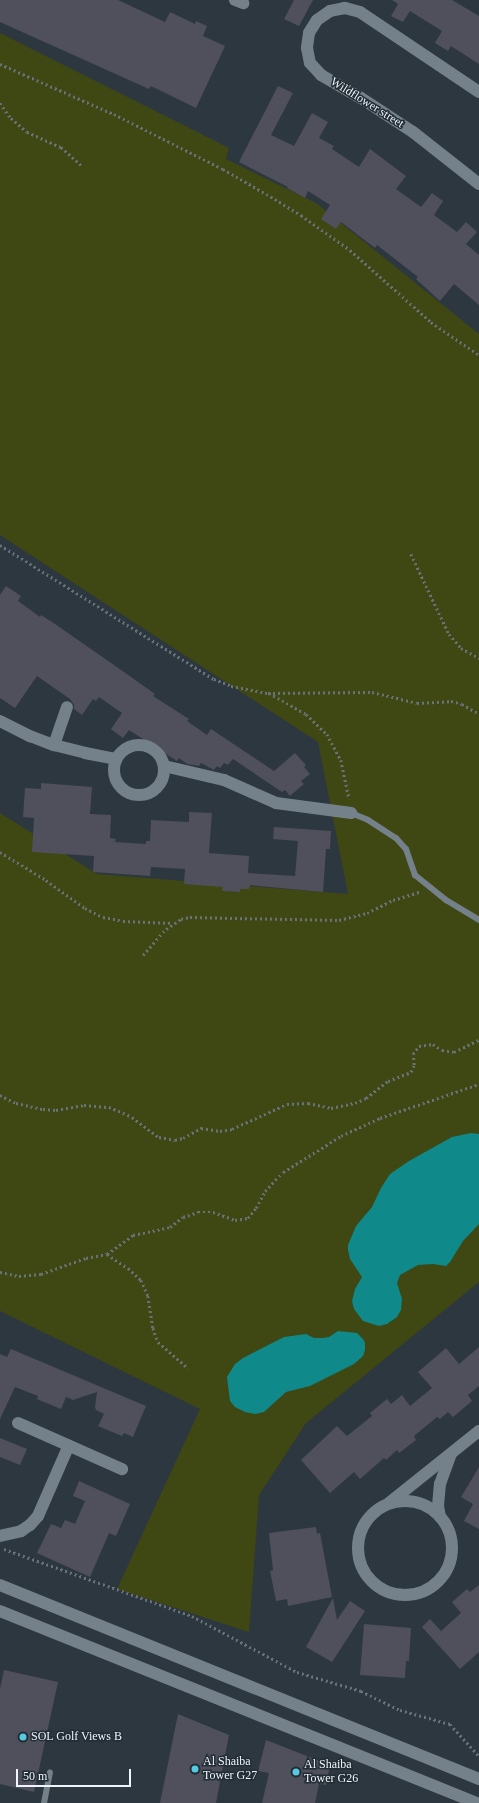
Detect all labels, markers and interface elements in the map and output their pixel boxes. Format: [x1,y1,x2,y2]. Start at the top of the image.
street label: Wildflower street [321,70,413,136]
place label: SOL Golf Views B [31,1730,127,1744]
marker: SOL Golf Views B [18,1732,28,1742]
place label: Al Shaiba Tower G27 [203,1755,264,1783]
place label: Al Shaiba Tower G26 [304,1758,365,1786]
scale bar [18,1761,133,1787]
marker: Al Shaiba Tower G27 [190,1764,200,1774]
marker: Al Shaiba Tower G26 [291,1767,301,1777]
text: 50 m [23,1769,47,1783]

